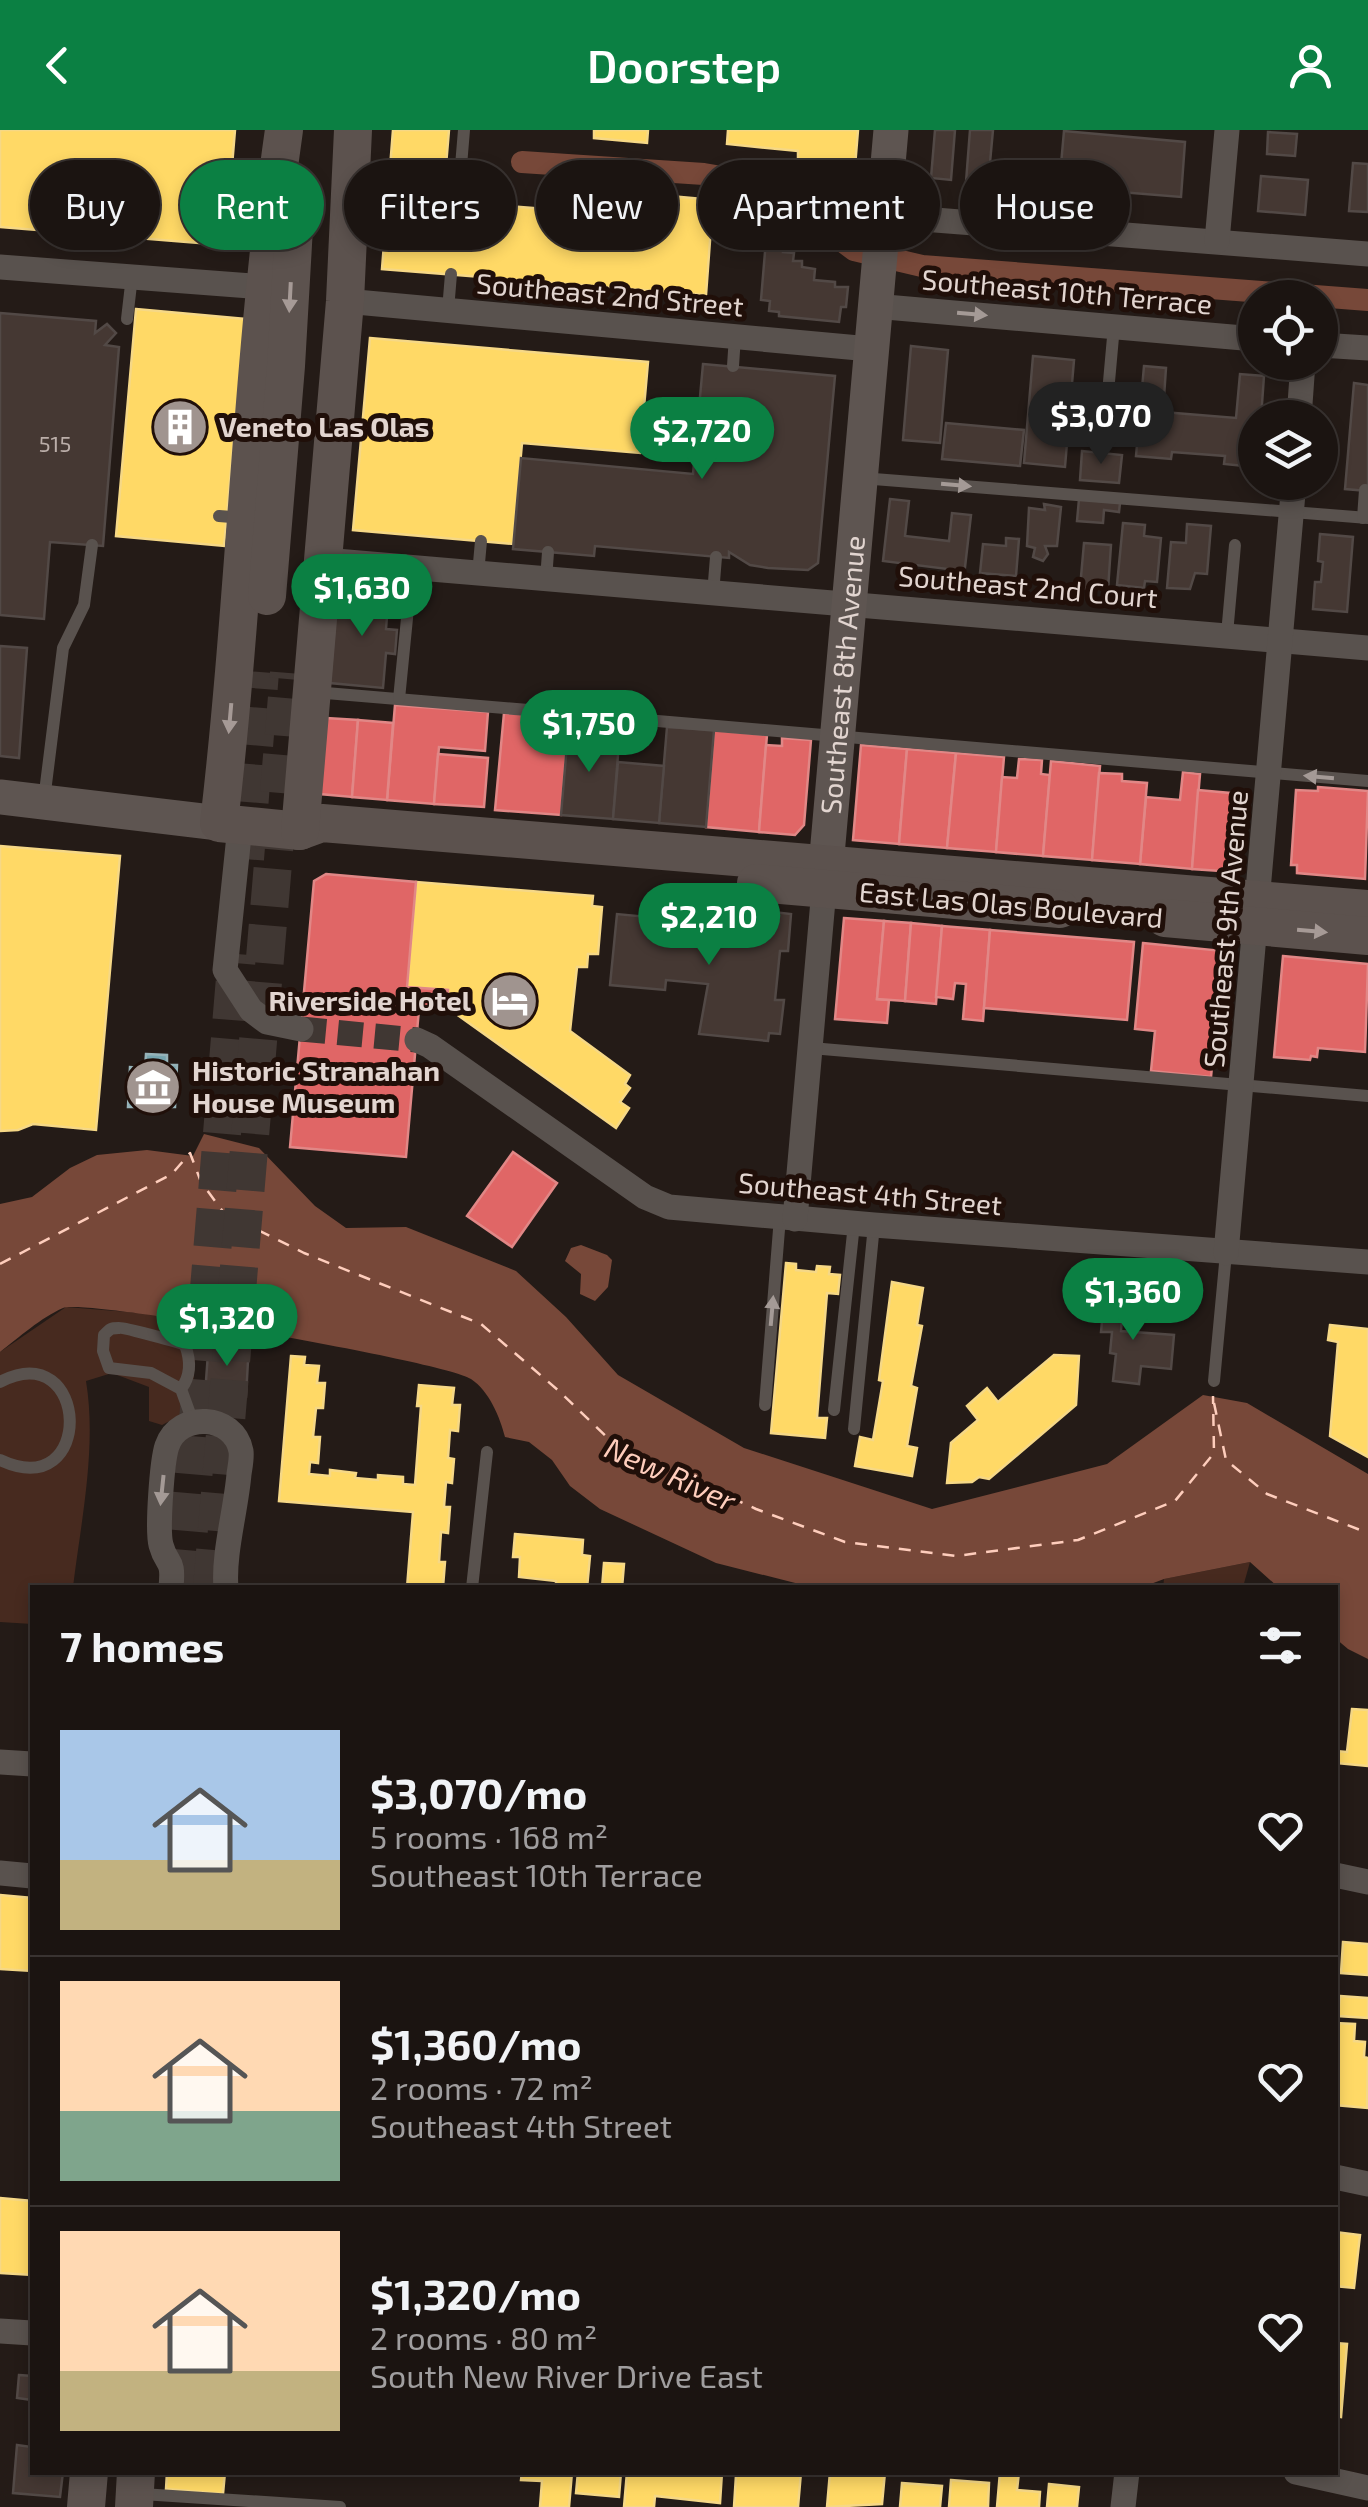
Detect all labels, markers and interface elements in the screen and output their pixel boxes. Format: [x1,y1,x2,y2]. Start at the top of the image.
icon: back [30,38,85,93]
text: Doorstep [587,38,781,92]
icon: person [1283,38,1338,93]
chip: Buy [30,160,160,250]
chip: Rent [180,160,324,250]
chip: Filters [344,160,516,250]
chip: New [536,160,678,250]
chip: Apartment [698,160,940,250]
chip: House [960,160,1130,250]
street label: Southeast 10th Terrace [921,261,1214,321]
street label: Southeast 2nd Street [475,265,745,323]
map controls [1238,280,1338,500]
button: locate [1238,280,1338,380]
one-way arrow [282,282,298,314]
one-way arrow [956,307,988,323]
pin: $3,070 [1020,382,1182,467]
text: $3,070 [1050,395,1152,433]
building icon: Veneto Las Olas [150,397,210,457]
pin: $2,720 [621,397,783,482]
button: layers [1238,400,1338,500]
place label: Veneto Las Olas [219,409,429,443]
text: $2,720 [652,410,752,448]
house number: 515 [39,430,71,456]
one-way arrow [940,478,972,494]
street label: Southeast 8th Avenue [813,534,871,815]
pin: $1,630 [281,554,443,639]
street label: Southeast 2nd Court [897,558,1159,614]
text: $1,630 [313,567,411,605]
pin: $1,750 [508,690,670,775]
one-way arrow [221,703,237,735]
text: $1,750 [542,703,636,741]
one-way arrow [1303,768,1335,784]
street label: Southeast 9th Avenue [1196,789,1254,1069]
street label: East Las Olas Boulevard [858,874,1164,934]
pin: $2,210 [628,883,790,968]
text: $2,210 [660,896,758,934]
one-way arrow [1296,924,1328,940]
hotel icon: Riverside Hotel [480,971,540,1031]
place label: Riverside Hotel [268,983,472,1017]
place label: Historic Stranahan House Museum [192,1053,440,1119]
museum icon: Historic Stranahan House Museum [123,1057,183,1117]
street label: Southeast 4th Street [737,1165,1003,1221]
pin: $1,360 [1052,1258,1214,1343]
text: $1,360 [1084,1271,1182,1309]
pin: $1,320 [146,1284,308,1369]
one-way arrow [765,1295,781,1327]
text: $1,320 [178,1297,276,1335]
water label: New River [600,1428,743,1518]
one-way arrow [154,1475,170,1507]
icon: filters [1253,1618,1308,1673]
text: 7 homes [60,1620,224,1670]
text: $3,070/mo [370,1767,587,1817]
icon: home [140,1770,260,1890]
icon: heart [1253,1803,1308,1858]
text: 5 rooms · 168 m² [370,1817,608,1855]
text: Southeast 10th Terrace [370,1855,703,1893]
text: $1,360/mo [370,2018,581,2068]
icon: home [140,2021,260,2141]
icon: heart [1253,2054,1308,2109]
text: 2 rooms · 72 m² [370,2068,593,2106]
text: Southeast 4th Street [370,2106,672,2144]
text: $1,320/mo [370,2268,581,2318]
icon: home [140,2271,260,2391]
icon: heart [1253,2304,1308,2359]
text: 2 rooms · 80 m² [370,2318,597,2356]
text: South New River Drive East [370,2356,763,2394]

